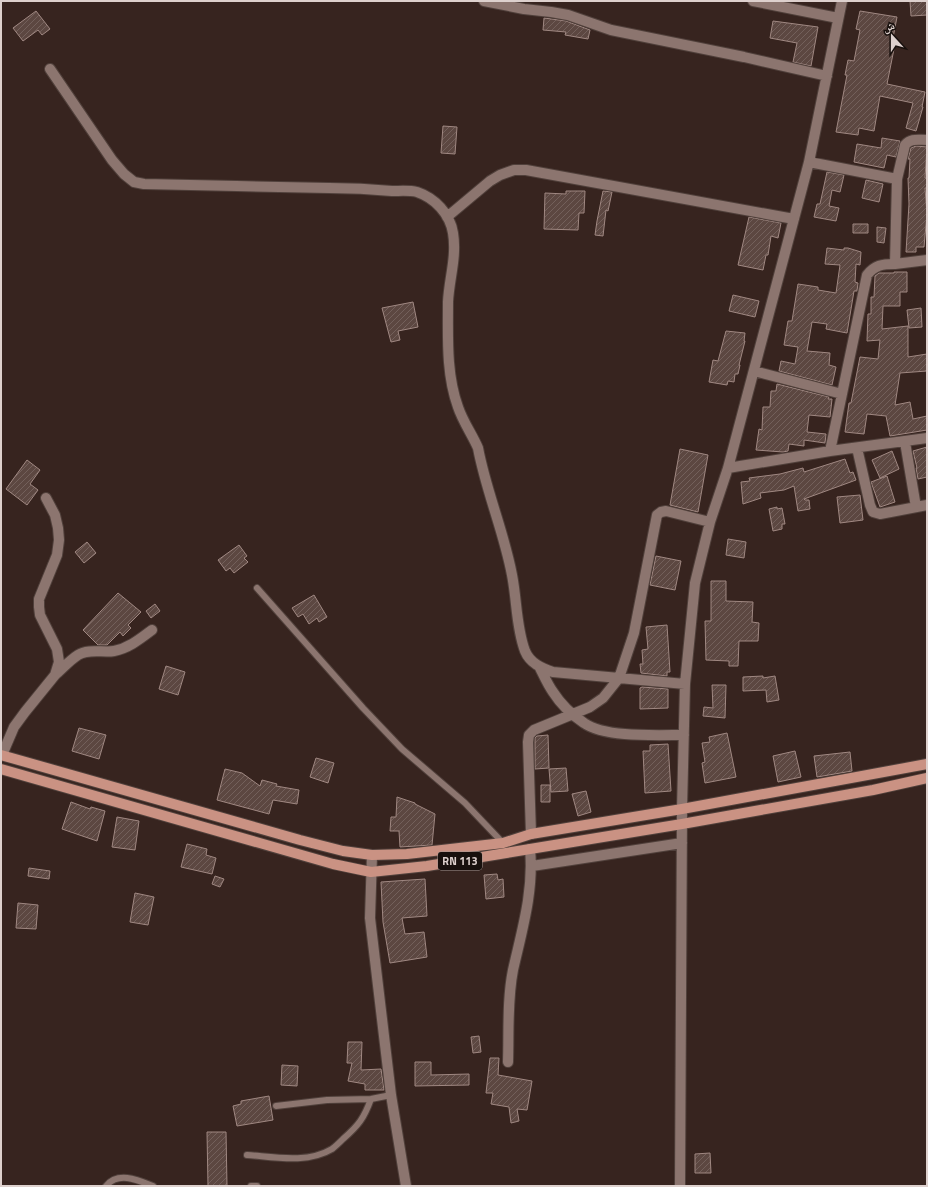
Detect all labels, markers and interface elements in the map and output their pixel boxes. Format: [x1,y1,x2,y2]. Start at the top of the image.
north arrow [872,16,912,56]
text: ش [880,17,897,36]
road number: RN 113 [438,852,482,870]

